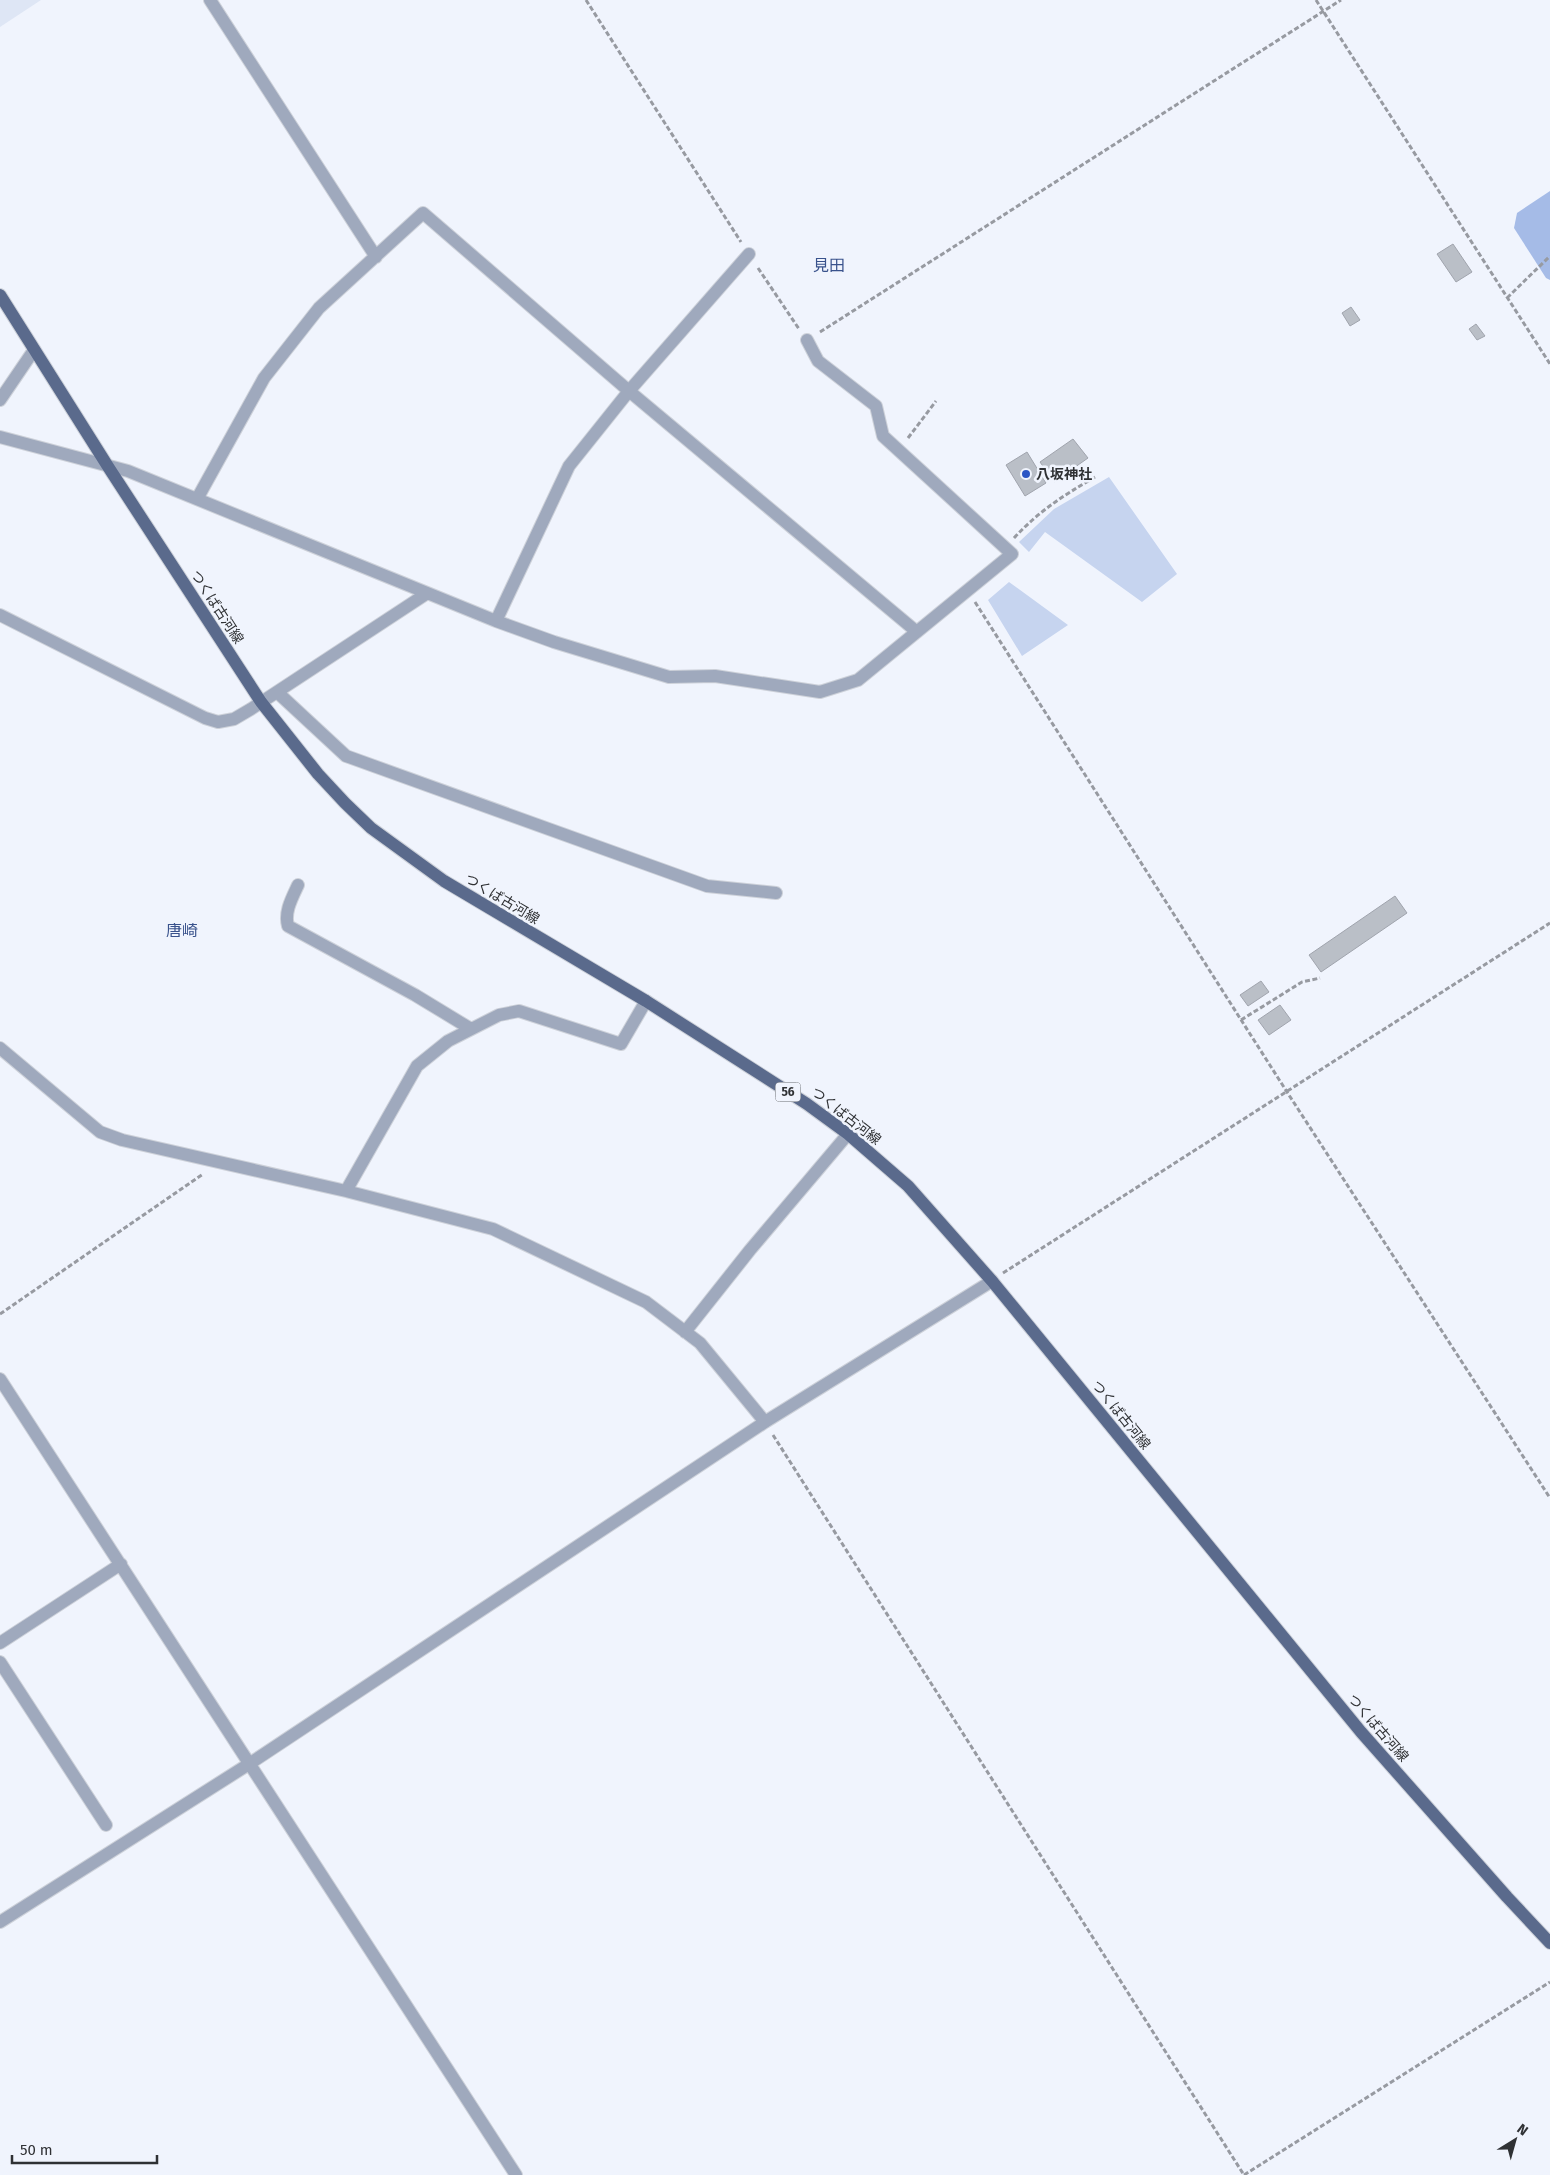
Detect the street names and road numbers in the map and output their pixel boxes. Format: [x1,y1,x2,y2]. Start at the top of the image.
street label: つくば古河線 [187,567,247,647]
street label: つくば古河線 [462,870,542,928]
road number: 56 [776,1082,800,1102]
street label: つくば古河線 [808,1083,884,1149]
street label: つくば古河線 [1088,1377,1154,1453]
street label: つくば古河線 [1344,1691,1412,1765]

